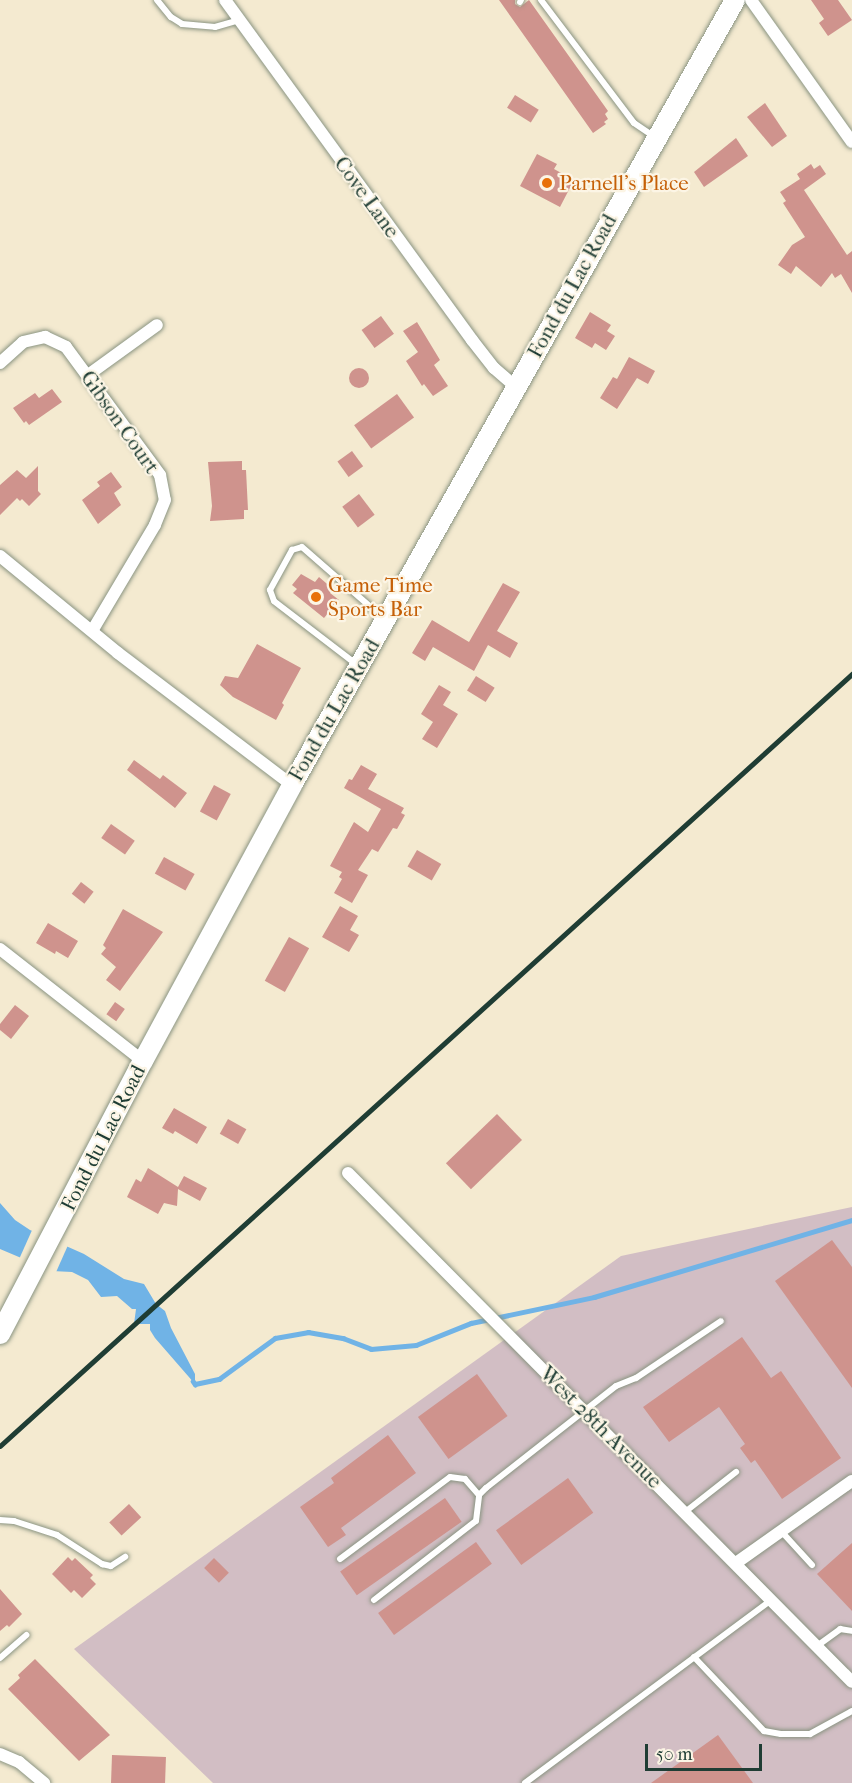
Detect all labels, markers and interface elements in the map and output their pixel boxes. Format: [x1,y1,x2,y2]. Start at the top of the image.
street label: Cove Lane [329,151,405,243]
place label: Parnell's Place [559,170,689,196]
marker: Parnell's Place [540,176,554,190]
street label: Fond du Lac Road [522,210,622,362]
street label: Gibson Court [75,366,165,478]
place label: Game Time Sports Bar [328,572,433,622]
marker: Game Time Sports Bar [309,590,323,604]
street label: Fond du Lac Road [283,634,385,786]
street label: Fond du Lac Road [55,1061,151,1215]
street label: West 28th Avenue [535,1361,667,1493]
scale bar [648,1732,765,1770]
text: 50 m [656,1744,692,1765]

